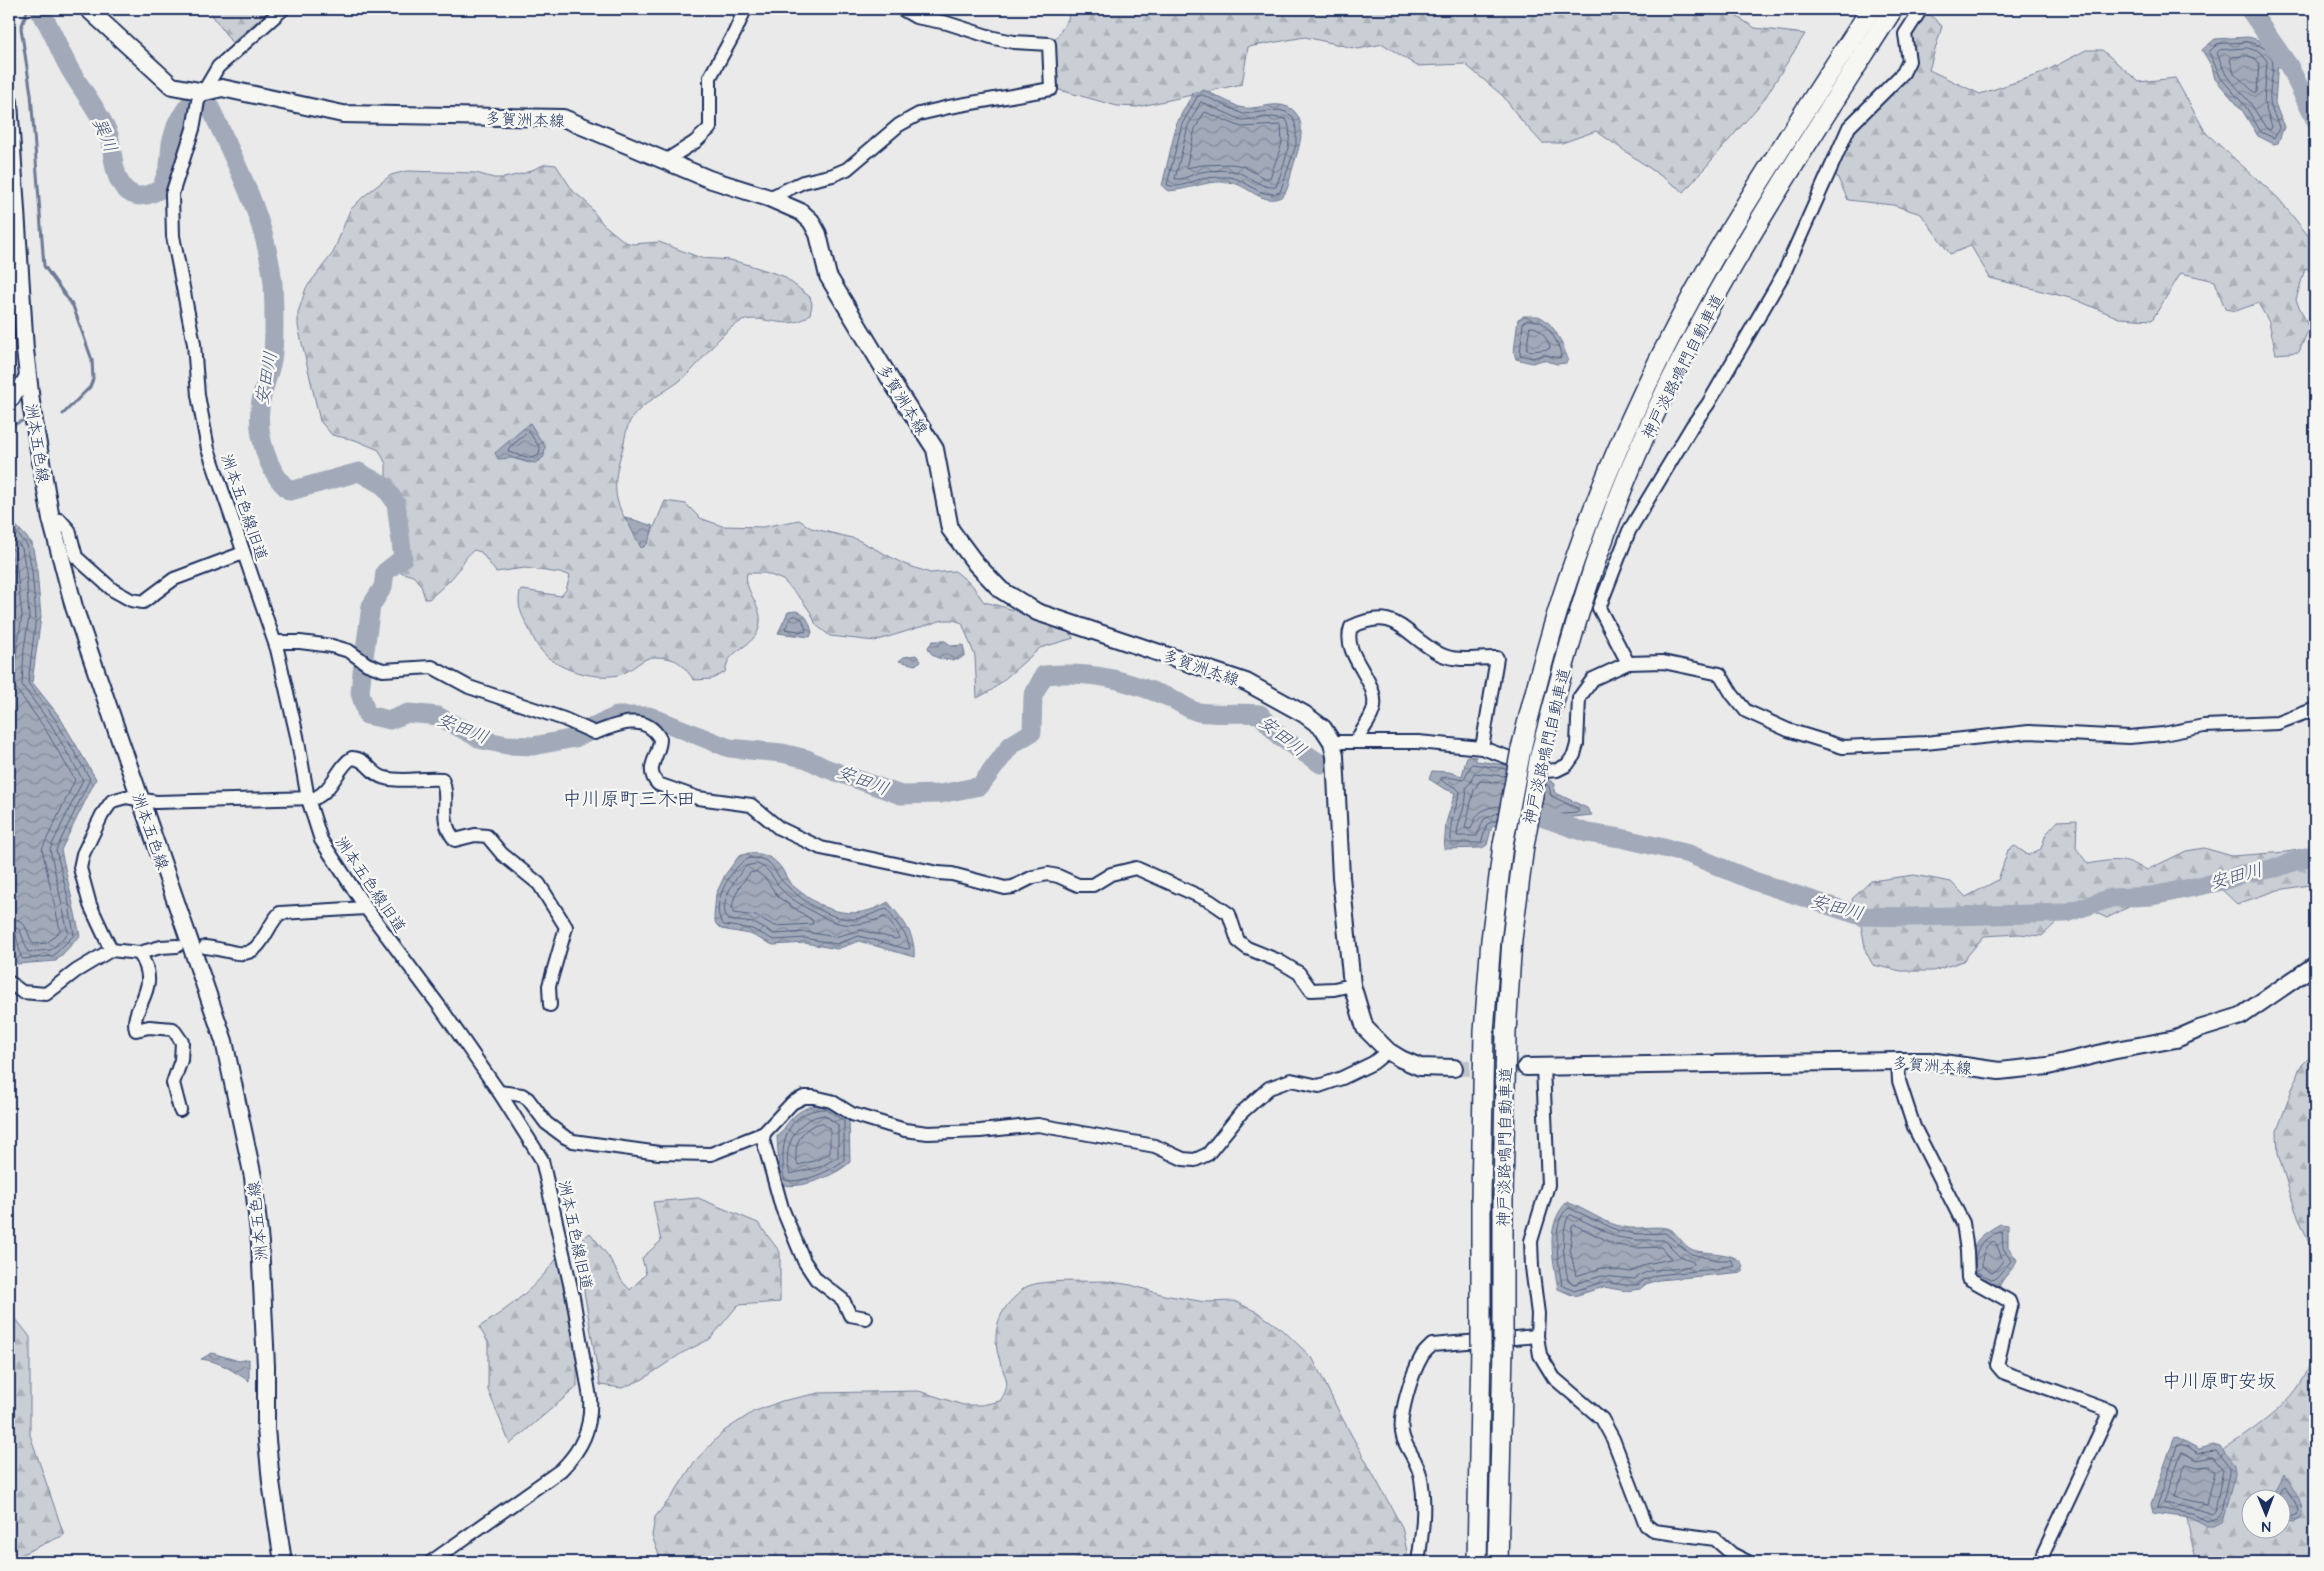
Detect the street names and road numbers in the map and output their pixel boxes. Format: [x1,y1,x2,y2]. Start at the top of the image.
street label: 多賀洲本線 [485,108,565,132]
street label: 神戸淡路鳴門自動車道 [1637,290,1729,443]
street label: 多賀洲本線 [872,360,933,439]
street label: 洲本五色線 [20,402,54,484]
street label: 洲本五色線旧道 [215,451,273,564]
street label: 多賀洲本線 [1159,645,1242,691]
street label: 神戸淡路鳴門自動車道 [1518,666,1576,827]
street label: 洲本五色線 [127,790,173,873]
street label: 洲本五色線旧道 [330,832,411,937]
street label: 多賀洲本線 [1891,1052,1973,1080]
street label: 神戸淡路鳴門自動車道 [1493,1067,1517,1227]
street label: 洲本五色線旧道 [553,1178,597,1292]
street label: 洲本五色線 [243,1180,273,1262]

